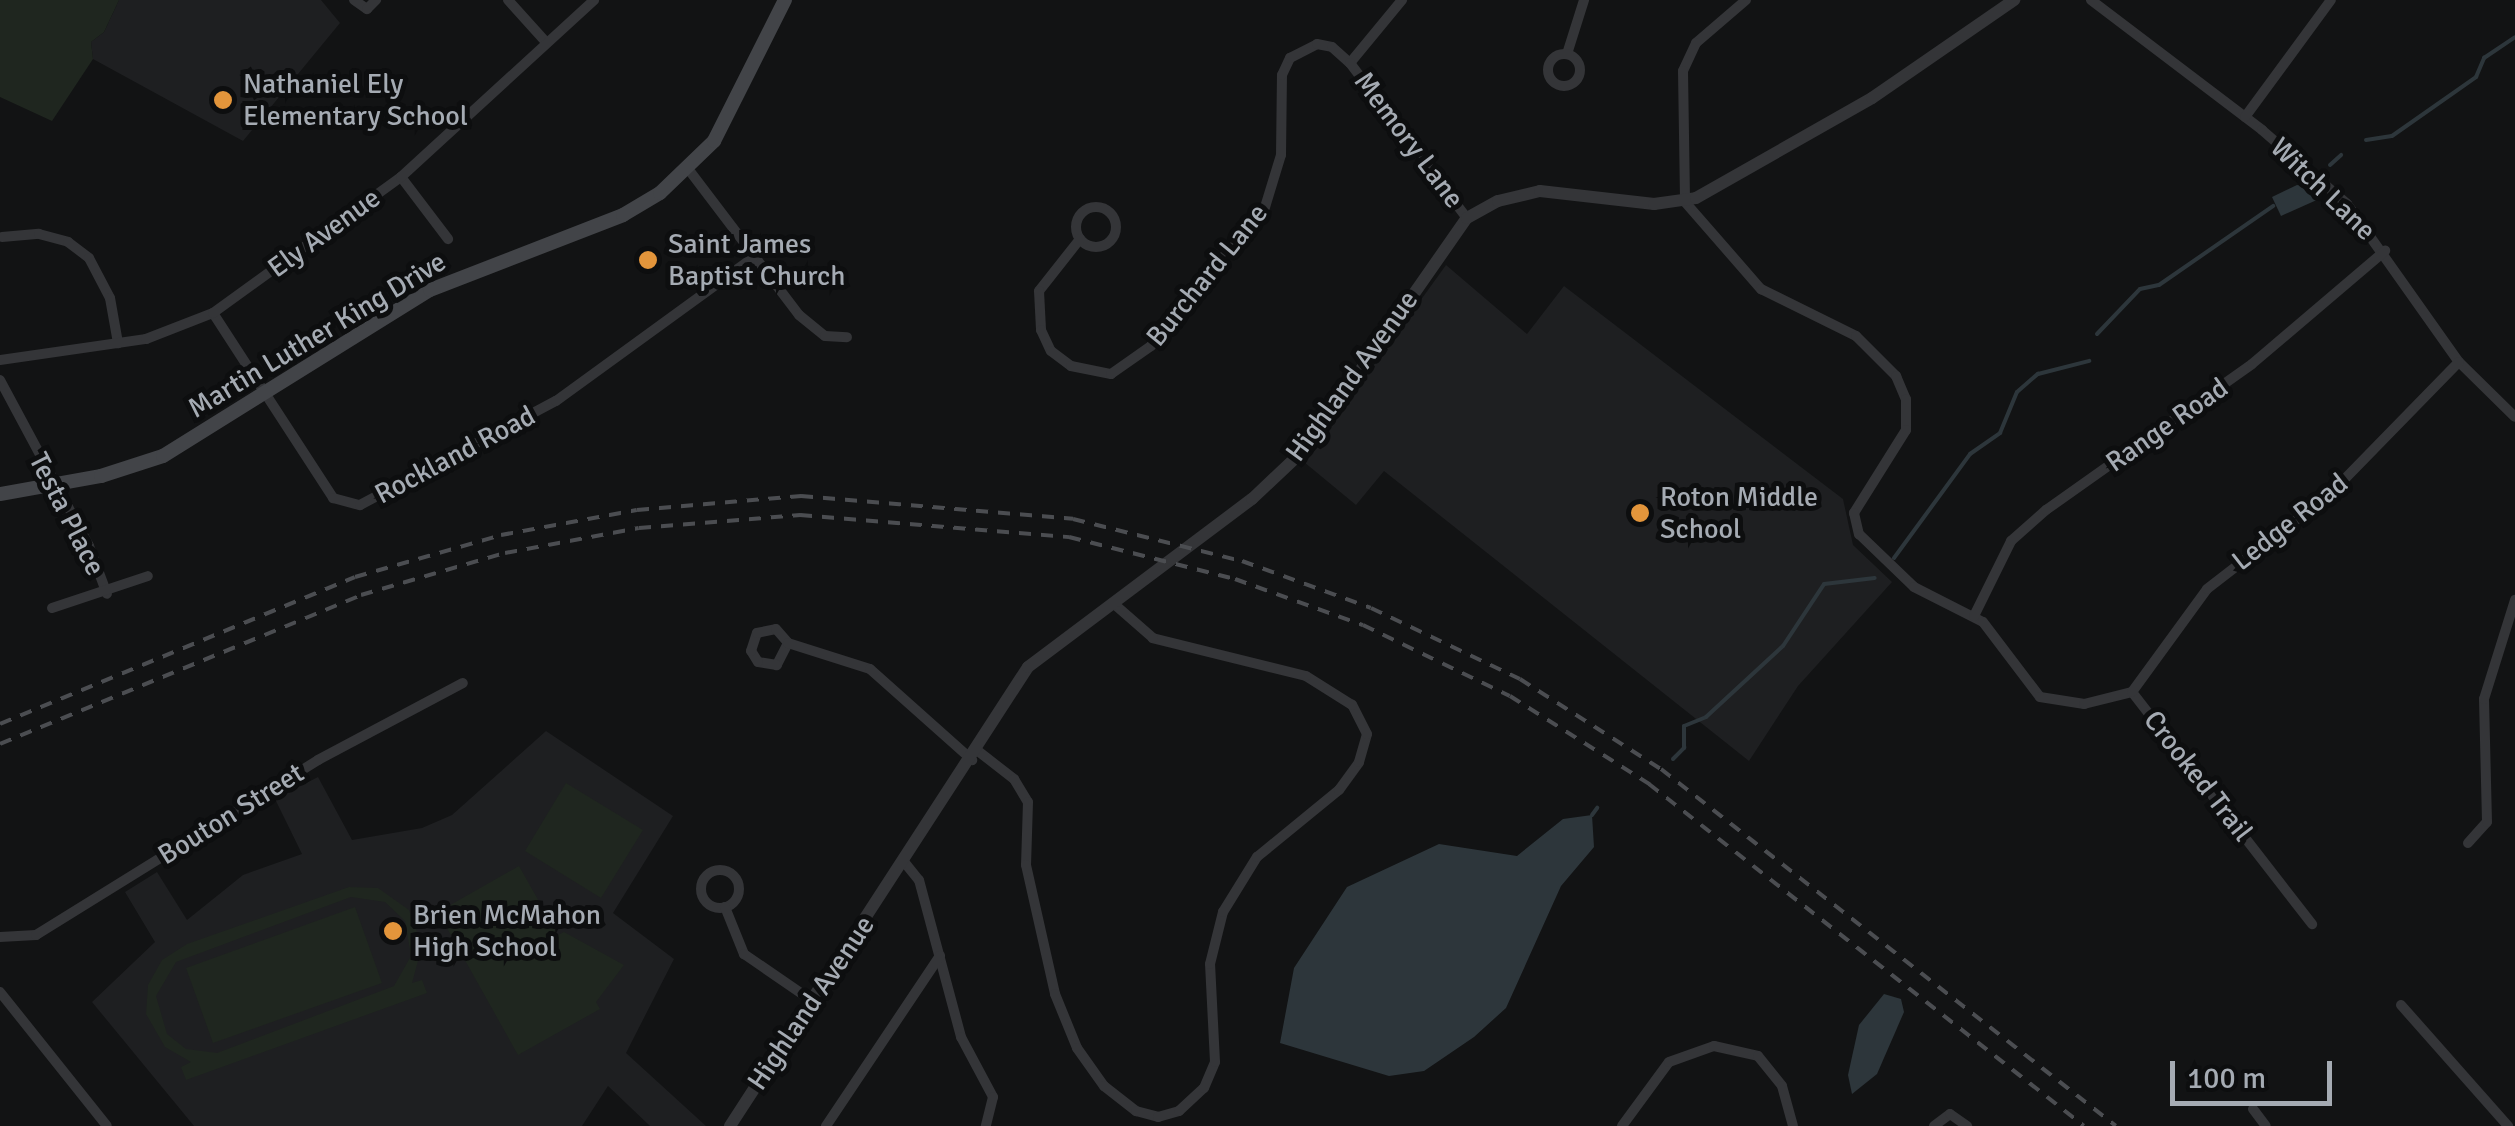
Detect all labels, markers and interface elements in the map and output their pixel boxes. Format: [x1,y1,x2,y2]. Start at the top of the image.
street label: Memory Lane [1347,65,1471,215]
place label: Nathaniel Ely Elementary School [243,67,468,133]
marker: Nathaniel Ely Elementary School [212,89,234,111]
street label: Witch Lane [2263,131,2383,247]
street label: Ely Avenue [261,181,387,285]
street label: Burchard Lane [1139,197,1275,353]
place label: Saint James Baptist Church [668,227,845,293]
street label: Martin Luther King Drive [182,245,452,425]
marker: Saint James Baptist Church [637,249,659,271]
street label: Highland Avenue [1279,284,1425,468]
street label: Range Road [2100,371,2234,479]
street label: Rockland Road [369,399,541,511]
street label: Testa Place [22,447,112,581]
street label: Ledge Road [2225,466,2355,578]
place label: Roton Middle School [1660,480,1818,546]
marker: Roton Middle School [1629,502,1651,524]
street label: Crooked Trail [2136,704,2260,848]
street label: Bouton Street [152,756,310,872]
place label: Brien McMahon High School [413,898,601,964]
street label: Highland Avenue [740,910,882,1096]
marker: Brien McMahon High School [382,920,404,942]
scale bar [2175,1041,2338,1103]
text: 100 m [2187,1060,2266,1097]

